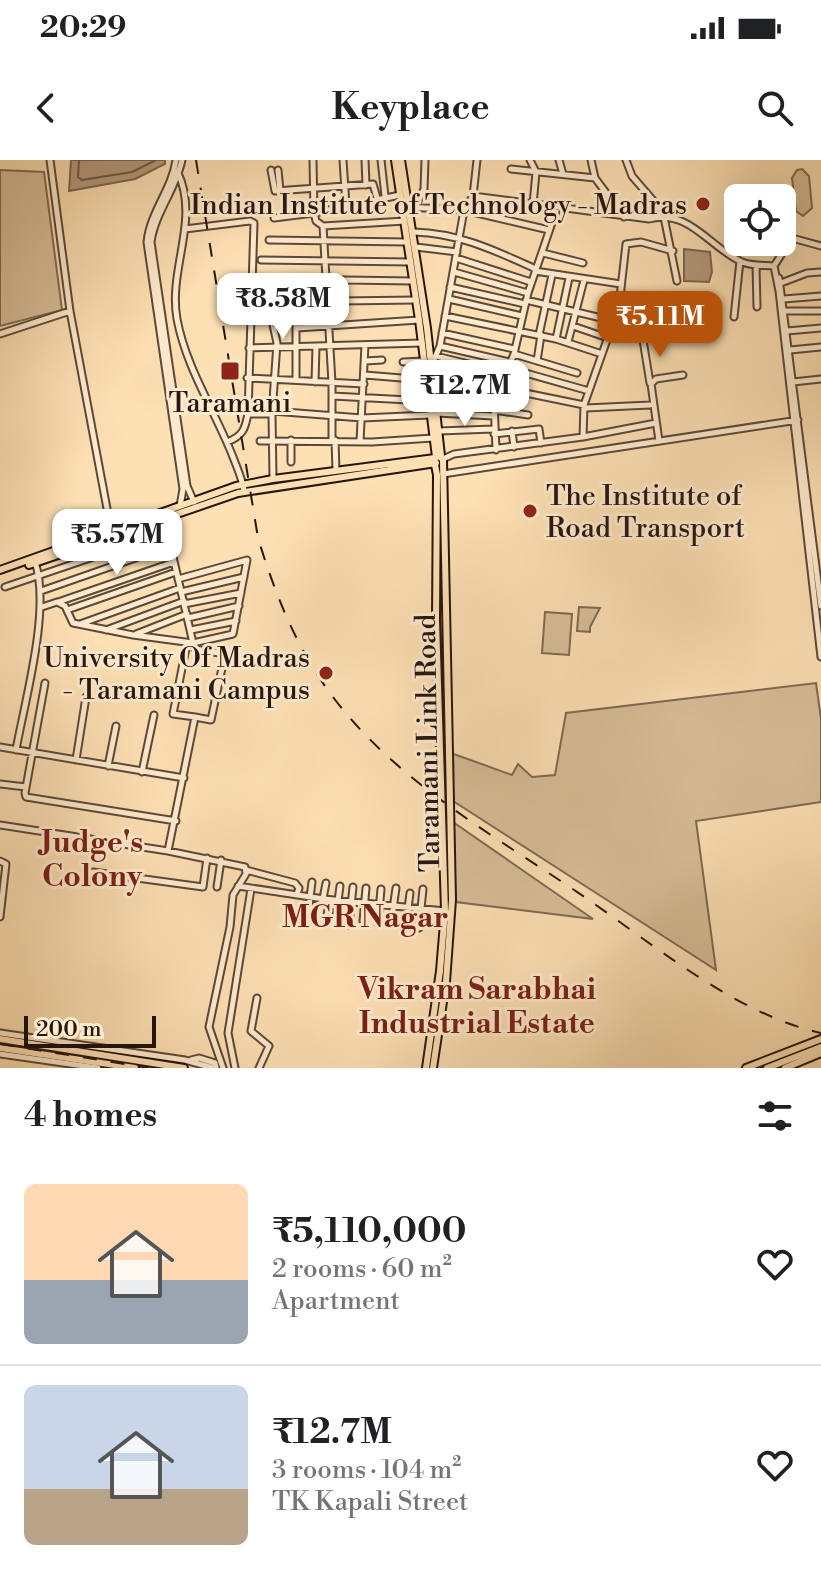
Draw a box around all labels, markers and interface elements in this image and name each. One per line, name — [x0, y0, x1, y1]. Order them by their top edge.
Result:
text: 20:29 — [40, 9, 126, 47]
icon: back — [24, 86, 68, 130]
text: Keyplace — [331, 86, 490, 131]
icon: search — [753, 86, 797, 130]
map controls — [724, 184, 796, 256]
button: locate — [724, 184, 796, 256]
place label: Indian Institute of Technology - Madras — [190, 188, 687, 223]
marker: Indian Institute of Technology - Madras — [694, 195, 712, 213]
pin: ₹8.58M — [218, 273, 348, 341]
text: ₹8.58M — [235, 283, 331, 315]
pin: ₹5.11M — [595, 291, 725, 359]
text: ₹5.11M — [615, 301, 705, 333]
marker: Taramani — [219, 360, 241, 382]
pin: ₹12.7M — [400, 360, 530, 428]
text: ₹12.7M — [419, 370, 511, 402]
place label: Taramani — [168, 386, 292, 421]
place label: The Institute of Road Transport — [546, 479, 745, 546]
marker: The Institute of Road Transport — [521, 502, 539, 520]
pin: ₹5.57M — [52, 509, 182, 577]
text: ₹5.57M — [70, 519, 164, 551]
street label: Taramani Link Road — [409, 613, 448, 873]
place label: University Of Madras - Taramani Campus — [43, 641, 310, 708]
marker: University Of Madras - Taramani Campus — [317, 664, 335, 682]
district label: Judge's Colony — [37, 824, 143, 896]
district label: MGR Nagar — [282, 899, 448, 937]
district label: Vikram Sarabhai Industrial Estate — [357, 971, 596, 1043]
scale bar — [24, 1012, 156, 1048]
text: 200 m — [36, 1016, 102, 1043]
icon: filters — [753, 1094, 797, 1138]
text: 4 homes — [24, 1095, 157, 1137]
text: ₹5,110,000 — [272, 1211, 466, 1253]
icon: home — [88, 1216, 184, 1312]
icon: heart — [753, 1242, 797, 1286]
text: 2 rooms · 60 m² — [272, 1253, 452, 1285]
text: Apartment — [272, 1285, 400, 1317]
text: ₹12.7M — [272, 1412, 392, 1454]
icon: home — [88, 1417, 184, 1513]
icon: heart — [753, 1443, 797, 1487]
text: 3 rooms · 104 m² — [272, 1454, 461, 1486]
text: TK Kapali Street — [272, 1486, 468, 1518]

